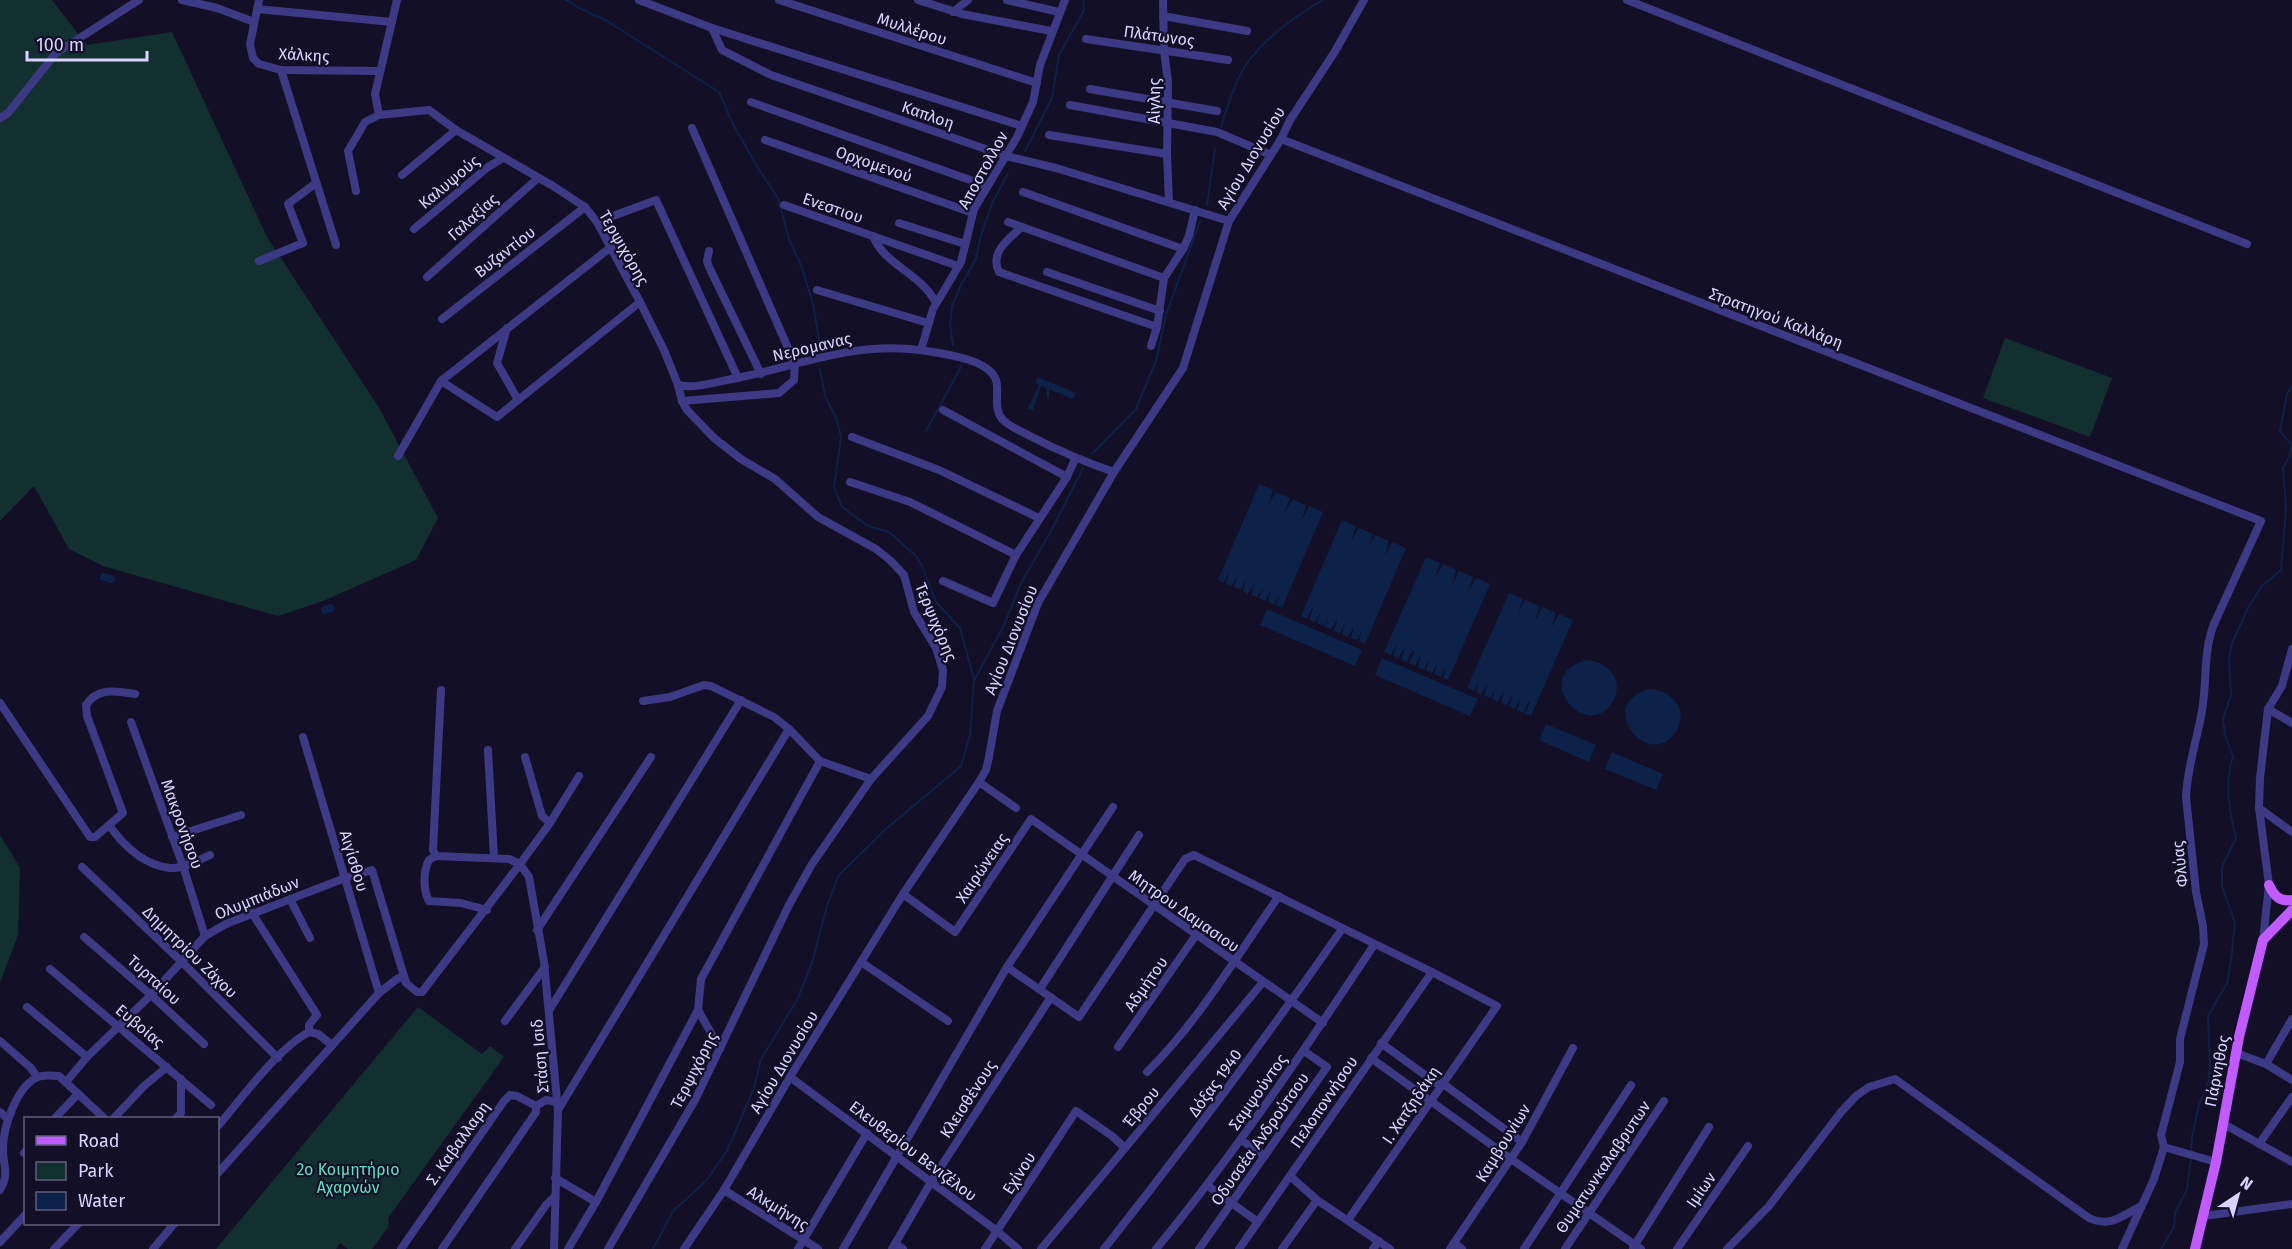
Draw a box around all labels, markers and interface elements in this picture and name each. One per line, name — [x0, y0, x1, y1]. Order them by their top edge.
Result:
street label: Μυλλέρου — [875, 9, 949, 49]
street label: Πλάτωνος — [1122, 22, 1196, 50]
scale bar — [27, 24, 147, 62]
text: 100 m — [36, 34, 84, 56]
street label: Χάλκης — [278, 44, 330, 66]
street label: Αίγλης — [1145, 78, 1164, 124]
street label: Καπλοη — [899, 97, 957, 133]
street label: Αγίου Διονυσίου — [1213, 103, 1289, 213]
street label: Αποστολλον — [954, 128, 1012, 212]
street label: Ορχομενού — [833, 142, 915, 186]
street label: Καλυψούς — [415, 151, 484, 213]
street label: Γαλαξίας — [444, 189, 502, 245]
street label: Ενεστιου — [800, 189, 866, 227]
street label: Τερψιχόρης — [595, 207, 653, 289]
street label: Βυζαντίου — [471, 222, 539, 282]
street label: Στρατηγού Καλλάρη — [1706, 284, 1846, 352]
street label: Νερομανας — [771, 329, 854, 365]
street label: Τερψιχόρης — [911, 580, 961, 665]
street label: Αγίου Διονυσίου — [980, 582, 1042, 698]
street label: Μακρονήσου — [157, 777, 207, 871]
street label: Αιγίσθου — [336, 828, 372, 894]
street label: Χαιρώνειας — [952, 829, 1013, 907]
street label: Φλύας — [2168, 839, 2192, 888]
street label: Μητρου Δαμασιου — [1125, 866, 1243, 956]
street label: Ολυμπιάδων — [212, 872, 302, 924]
street label: Δημητρίου Ζάχου — [139, 902, 241, 1002]
street label: Τυρταίου — [123, 951, 185, 1009]
street label: Αδμήτου — [1120, 953, 1172, 1015]
street label: Ευβοίας — [112, 1000, 169, 1052]
street label: Αγίου Διονυσίου — [746, 1007, 822, 1117]
street label: Στάση Ισιδ — [527, 1018, 553, 1094]
street label: Τερψιχόρης — [667, 1028, 722, 1111]
street label: Πάρνηθος — [2201, 1033, 2233, 1108]
street label: Δόξας 1940 — [1184, 1046, 1246, 1120]
street label: Σαμψούντος — [1225, 1050, 1291, 1134]
street label: Πελοποννήσου — [1286, 1053, 1362, 1151]
street label: Κλεισθένους — [936, 1056, 1000, 1141]
street label: Ι. Χατζηδάκη — [1378, 1063, 1444, 1147]
street label: Οδυσσέα Ανδρούτσου — [1207, 1069, 1313, 1209]
street label: Έβρου — [1118, 1083, 1164, 1131]
street label: Ελευθερίου Βενιζέλου — [845, 1097, 981, 1205]
street label: Θυματωνκαλαβρυτων — [1552, 1097, 1654, 1237]
street label: Σ. Καβαλλαρη — [422, 1098, 494, 1188]
street label: Καμβουνίων — [1471, 1100, 1535, 1186]
legend — [24, 1117, 219, 1225]
text: Road — [78, 1130, 120, 1152]
street label: Εχίνου — [998, 1148, 1040, 1198]
text: Park — [78, 1160, 114, 1182]
park label: 2ο Κοιμητήριο Αχαρνών — [296, 1160, 400, 1197]
north arrow — [2208, 1165, 2268, 1225]
street label: Ιμίων — [1682, 1168, 1720, 1211]
text: N — [2237, 1172, 2256, 1194]
street label: Αλκμήνης — [744, 1182, 813, 1235]
text: Water — [78, 1190, 125, 1212]

